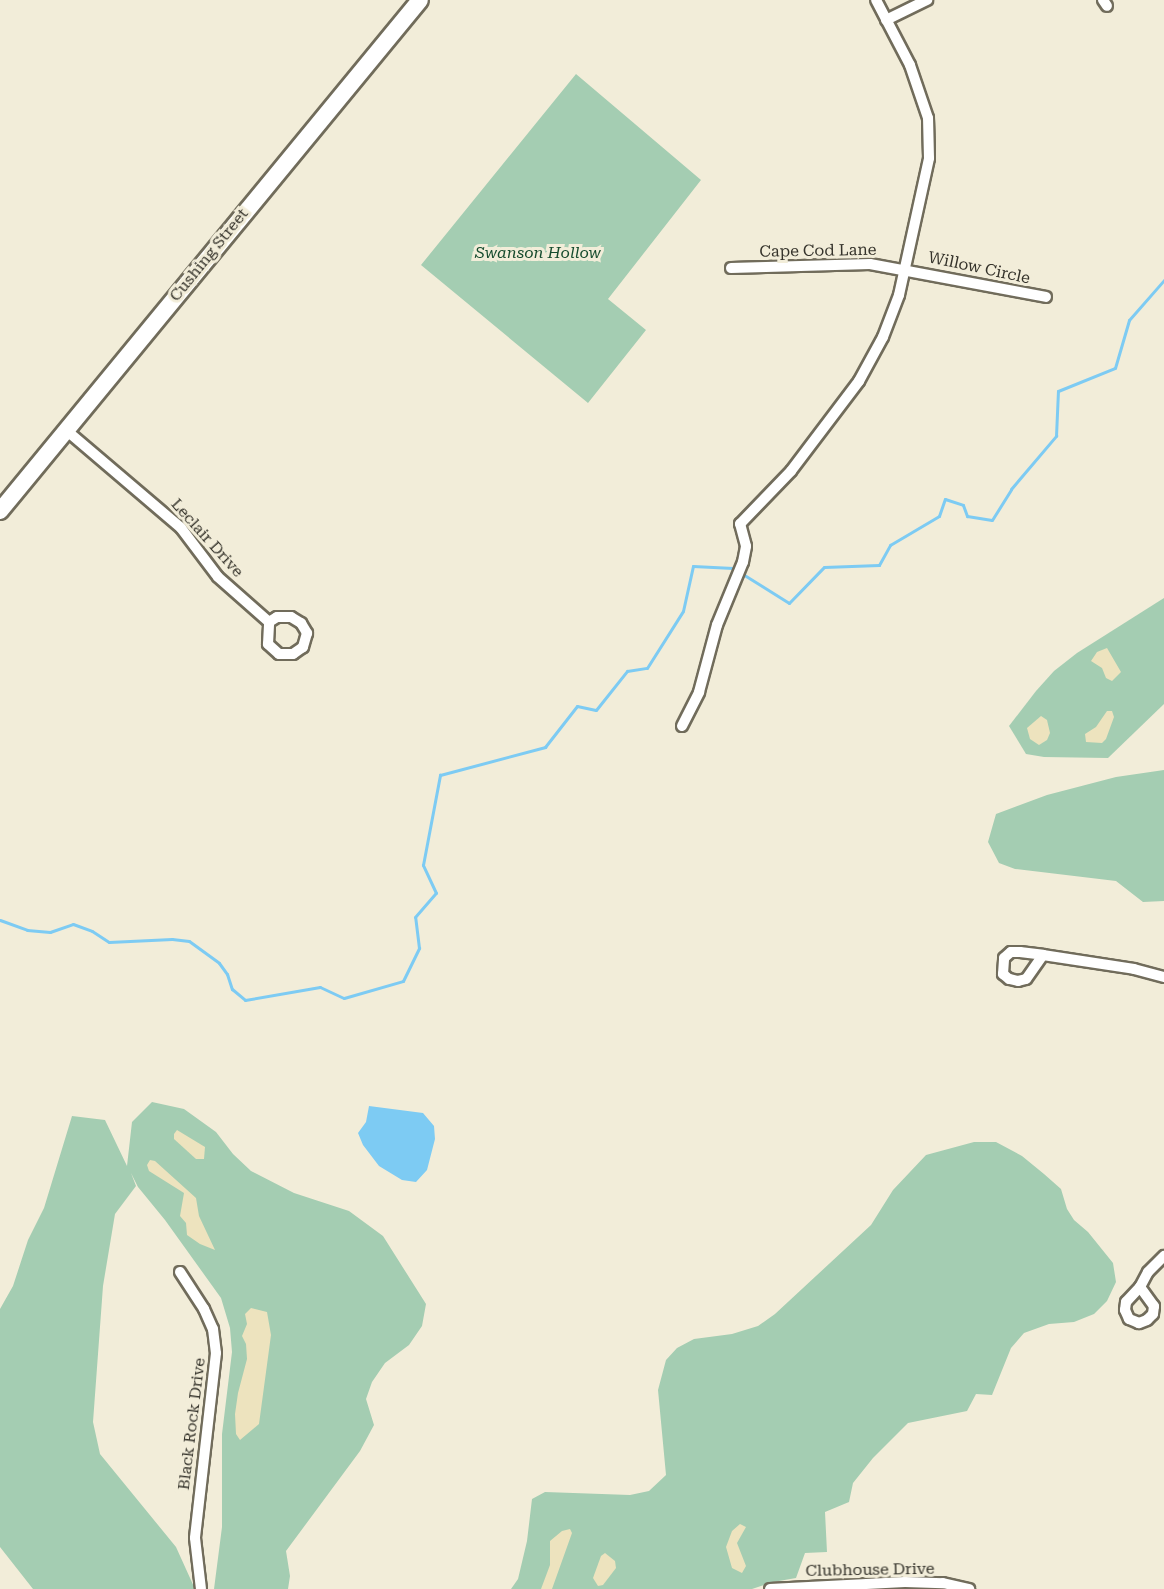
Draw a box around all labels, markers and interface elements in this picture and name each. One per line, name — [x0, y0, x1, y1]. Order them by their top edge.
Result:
street label: Cushing Street — [166, 205, 252, 305]
street label: Cape Cod Lane — [759, 240, 877, 262]
park label: Swanson Hollow — [475, 243, 601, 263]
street label: Willow Circle — [926, 248, 1032, 288]
street label: Leclair Drive — [167, 495, 247, 581]
street label: Black Rock Drive — [174, 1357, 210, 1491]
street label: Clubhouse Drive — [805, 1559, 935, 1581]

